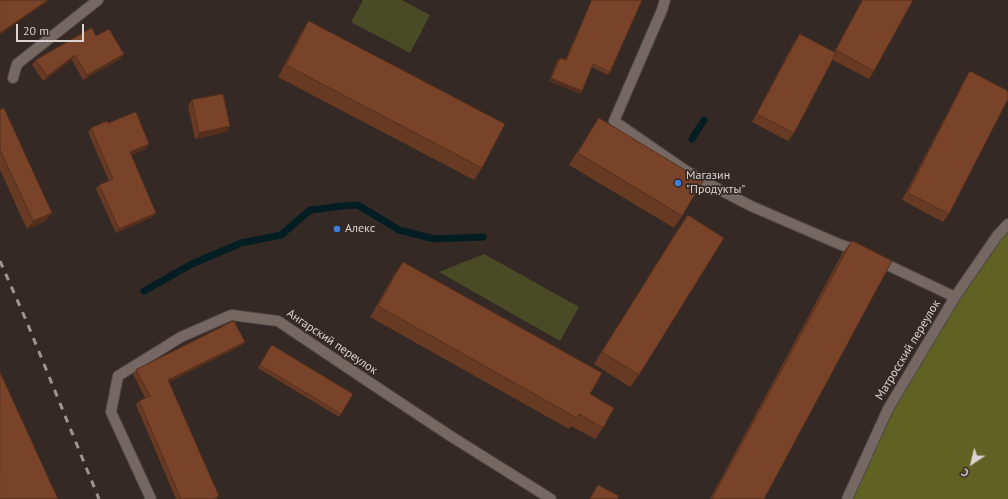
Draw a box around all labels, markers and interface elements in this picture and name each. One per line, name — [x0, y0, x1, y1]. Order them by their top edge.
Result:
scale bar — [18, 16, 86, 42]
text: 20 m — [23, 23, 49, 38]
place label: Магазин "Продукты" — [686, 169, 745, 197]
marker: Магазин "Продукты" — [673, 178, 683, 188]
place label: Алекс — [345, 222, 375, 236]
marker: Алекс — [332, 224, 342, 234]
street label: Матросский переулок — [872, 297, 944, 403]
street label: Ангарский переулок — [284, 306, 380, 378]
north arrow — [952, 443, 992, 483]
text: С — [959, 465, 972, 480]

